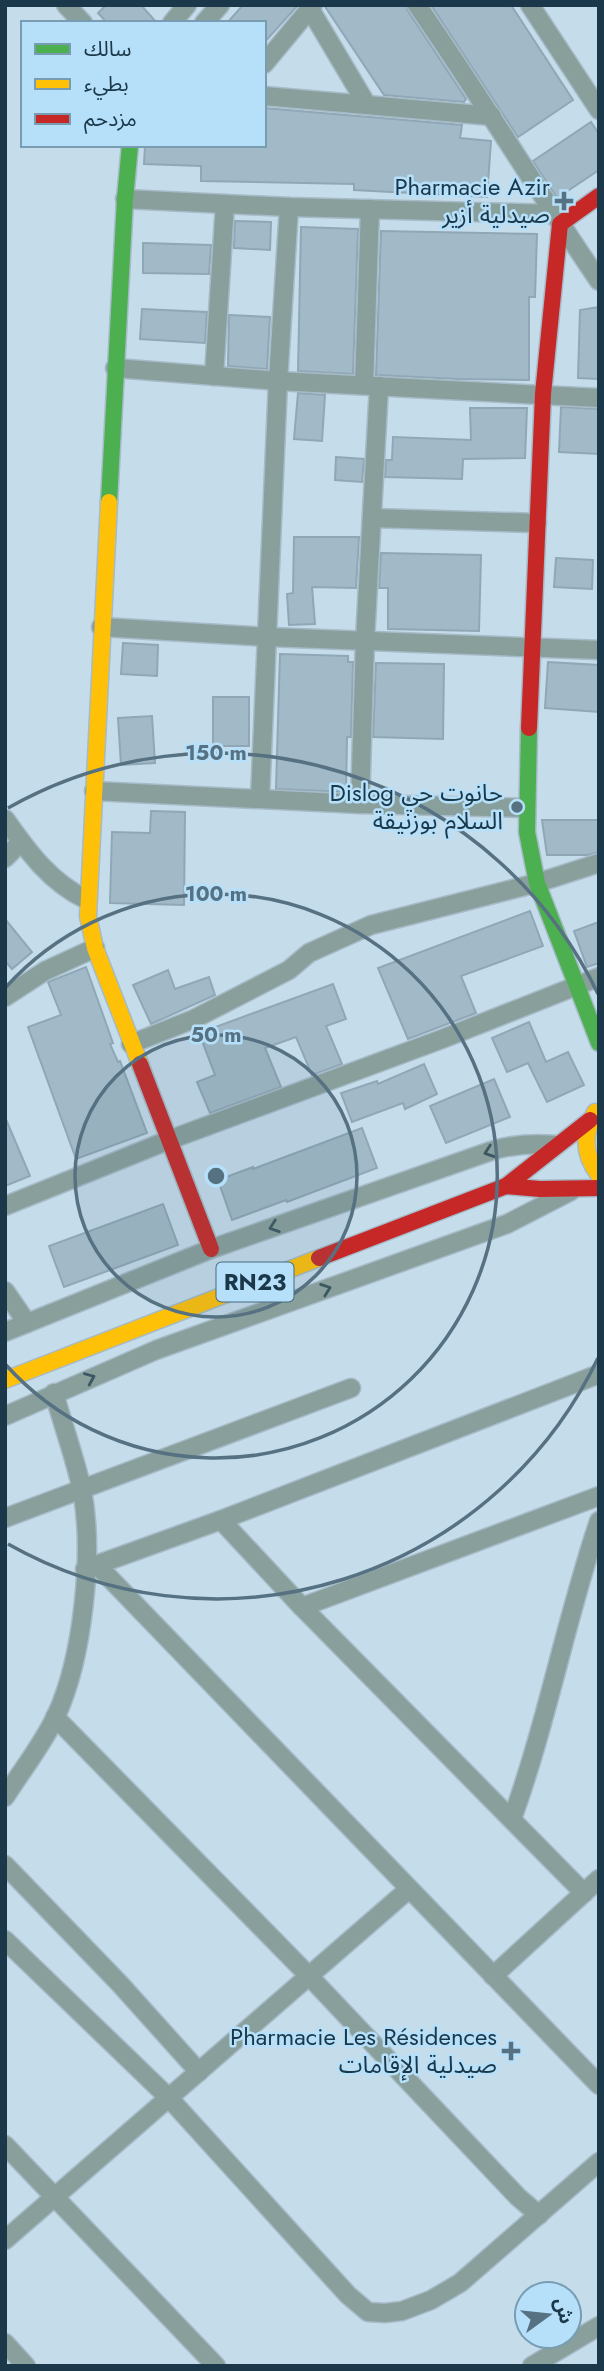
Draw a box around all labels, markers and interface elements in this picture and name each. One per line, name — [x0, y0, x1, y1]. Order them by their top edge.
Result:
legend — [21, 21, 266, 147]
text: سالك — [84, 34, 131, 64]
text: بطيء — [84, 69, 129, 100]
text: مزدحم — [84, 104, 137, 134]
place label: Pharmacie Azir صيدلية أزير — [394, 169, 551, 232]
marker: Pharmacie Azir صيدلية أزير — [556, 193, 572, 209]
text: 150 m — [185, 738, 247, 768]
place label: Dislog حانوت حي السلام بوزنيقة — [330, 775, 503, 839]
marker: Dislog حانوت حي السلام بوزنيقة — [509, 799, 525, 815]
text: 100 m — [185, 879, 247, 909]
text: 50 m — [191, 1020, 241, 1050]
one-way arrow — [483, 1144, 495, 1158]
centre of rings — [204, 1164, 228, 1188]
one-way arrow — [268, 1219, 280, 1233]
road number: RN23 — [216, 1262, 294, 1302]
one-way arrow — [319, 1283, 331, 1297]
one-way arrow — [83, 1372, 95, 1386]
place label: Pharmacie Les Résidences صيدلية الإقامات — [230, 2019, 497, 2082]
marker: Pharmacie Les Résidences صيدلية الإقامات — [503, 2043, 519, 2059]
north arrow — [513, 2280, 583, 2350]
text: ش — [548, 2295, 580, 2327]

